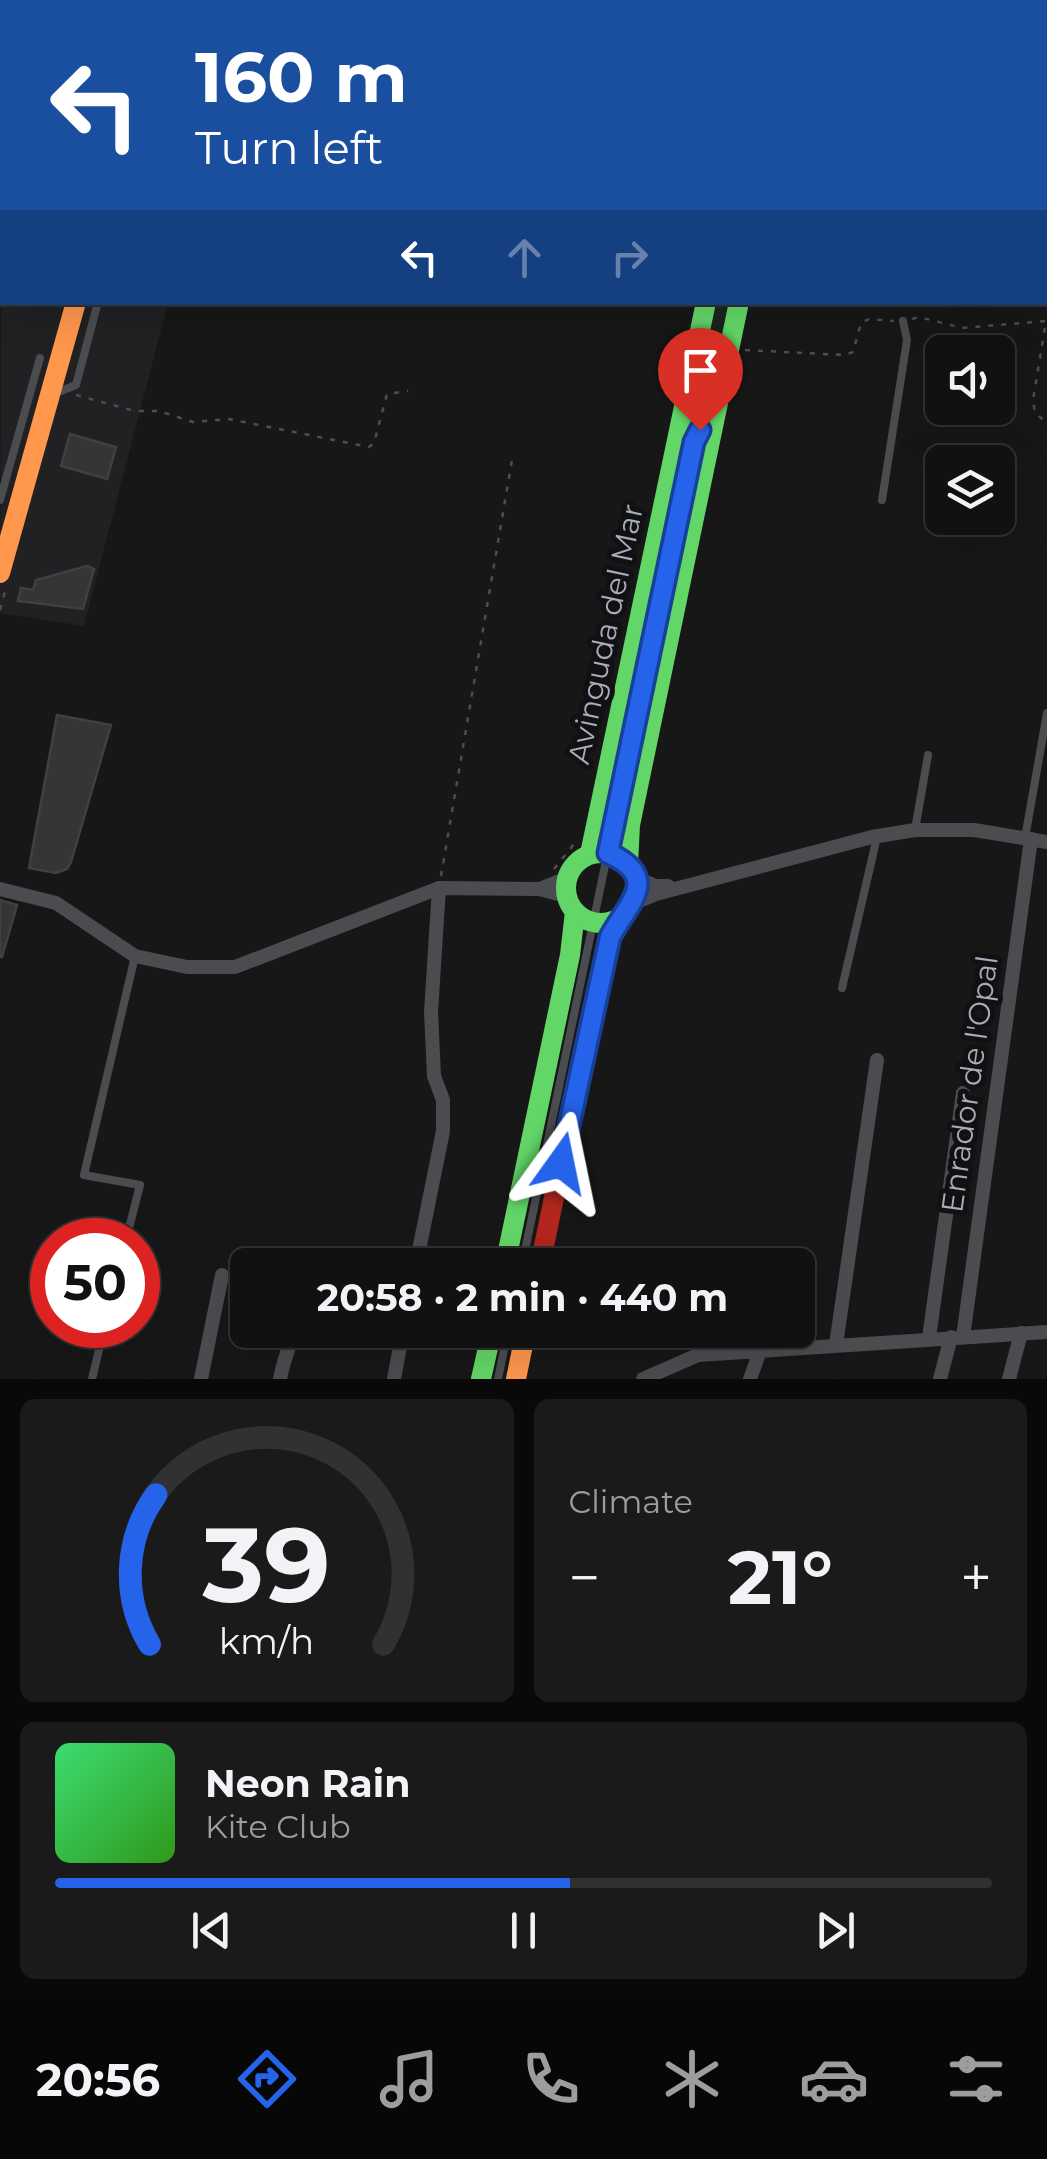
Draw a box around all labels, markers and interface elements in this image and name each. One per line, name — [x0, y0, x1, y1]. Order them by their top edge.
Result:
text: 160 m — [195, 34, 408, 120]
icon: left — [30, 40, 160, 170]
text: Turn left — [195, 120, 383, 175]
icon: left — [392, 230, 447, 285]
icon: ahead — [497, 230, 552, 285]
icon: right — [602, 230, 657, 285]
pin — [658, 328, 743, 431]
map controls — [925, 335, 1015, 535]
button: sound — [925, 335, 1015, 425]
icon: arrive — [673, 343, 728, 398]
button: layers — [925, 445, 1015, 535]
street label: Avinguda del Mar — [560, 501, 651, 767]
street label: Enrador de l'Opal — [933, 953, 1006, 1215]
position arrow — [509, 1111, 613, 1215]
speed limit sign: 50 — [30, 1218, 160, 1348]
text: 20:58 · 2 min · 440 m — [317, 1274, 728, 1321]
text: Climate — [569, 1482, 693, 1521]
text: 39 — [202, 1501, 331, 1628]
text: 21° — [728, 1531, 833, 1623]
text: − — [569, 1544, 600, 1611]
text: + — [960, 1544, 992, 1611]
text: km/h — [219, 1619, 314, 1663]
text: Neon Rain — [205, 1760, 410, 1807]
text: Kite Club — [205, 1807, 351, 1846]
icon: previous — [184, 1903, 239, 1958]
icon: pause — [496, 1903, 551, 1958]
icon: next — [808, 1903, 863, 1958]
icon: directions — [232, 2044, 302, 2114]
icon: music — [374, 2044, 444, 2114]
icon: phone — [516, 2044, 586, 2114]
icon: climate — [657, 2044, 727, 2114]
icon: car — [799, 2044, 869, 2114]
icon: filters — [941, 2044, 1011, 2114]
text: 20:56 — [36, 2052, 160, 2107]

